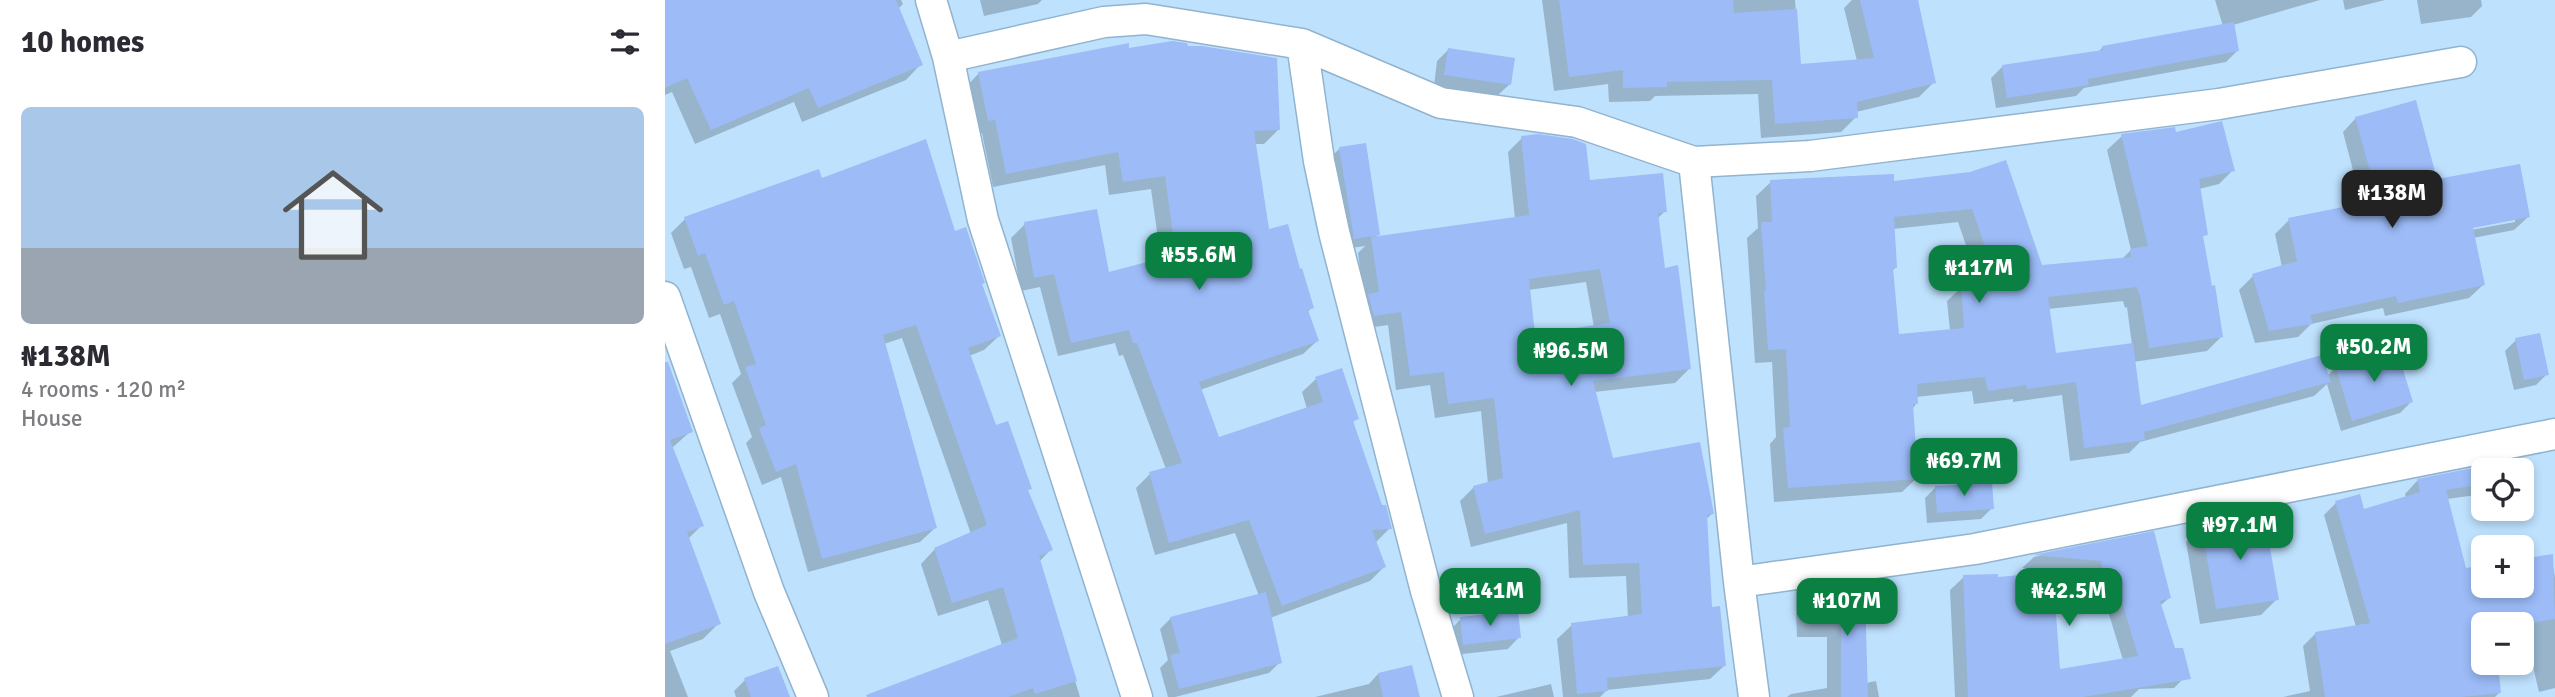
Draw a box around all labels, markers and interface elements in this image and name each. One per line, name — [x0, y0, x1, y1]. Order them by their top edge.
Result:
icon: filters — [606, 23, 644, 61]
text: 10 homes — [21, 24, 144, 61]
icon: home — [270, 152, 396, 278]
pin: ₦138M — [2343, 170, 2441, 230]
text: ₦138M — [2358, 178, 2426, 207]
pin: ₦55.6M — [1142, 232, 1256, 292]
text: ₦55.6M — [1161, 240, 1237, 269]
pin: ₦117M — [1930, 246, 2028, 305]
text: ₦117M — [1945, 253, 2013, 282]
pin: ₦50.2M — [2317, 324, 2431, 384]
pin: ₦96.5M — [1514, 328, 1628, 388]
text: ₦50.2M — [2336, 332, 2412, 361]
text: ₦96.5M — [1533, 336, 1609, 365]
text: ₦138M — [21, 338, 111, 375]
text: 4 rooms · 120 m² — [21, 375, 186, 404]
text: House — [21, 404, 83, 433]
pin: ₦69.7M — [1907, 438, 2021, 498]
text: ₦69.7M — [1926, 446, 2002, 475]
map controls — [2471, 458, 2534, 675]
button: locate — [2471, 458, 2534, 521]
pin: ₦97.1M — [2183, 503, 2297, 562]
text: ₦97.1M — [2202, 510, 2278, 539]
button: + — [2471, 535, 2534, 598]
pin: ₦141M — [1441, 568, 1539, 628]
pin: ₦42.5M — [2012, 568, 2126, 628]
text: ₦141M — [1456, 576, 1524, 605]
text: ₦42.5M — [2031, 576, 2107, 605]
pin: ₦107M — [1798, 578, 1896, 638]
text: ₦107M — [1813, 586, 1881, 615]
button: − — [2471, 612, 2534, 675]

